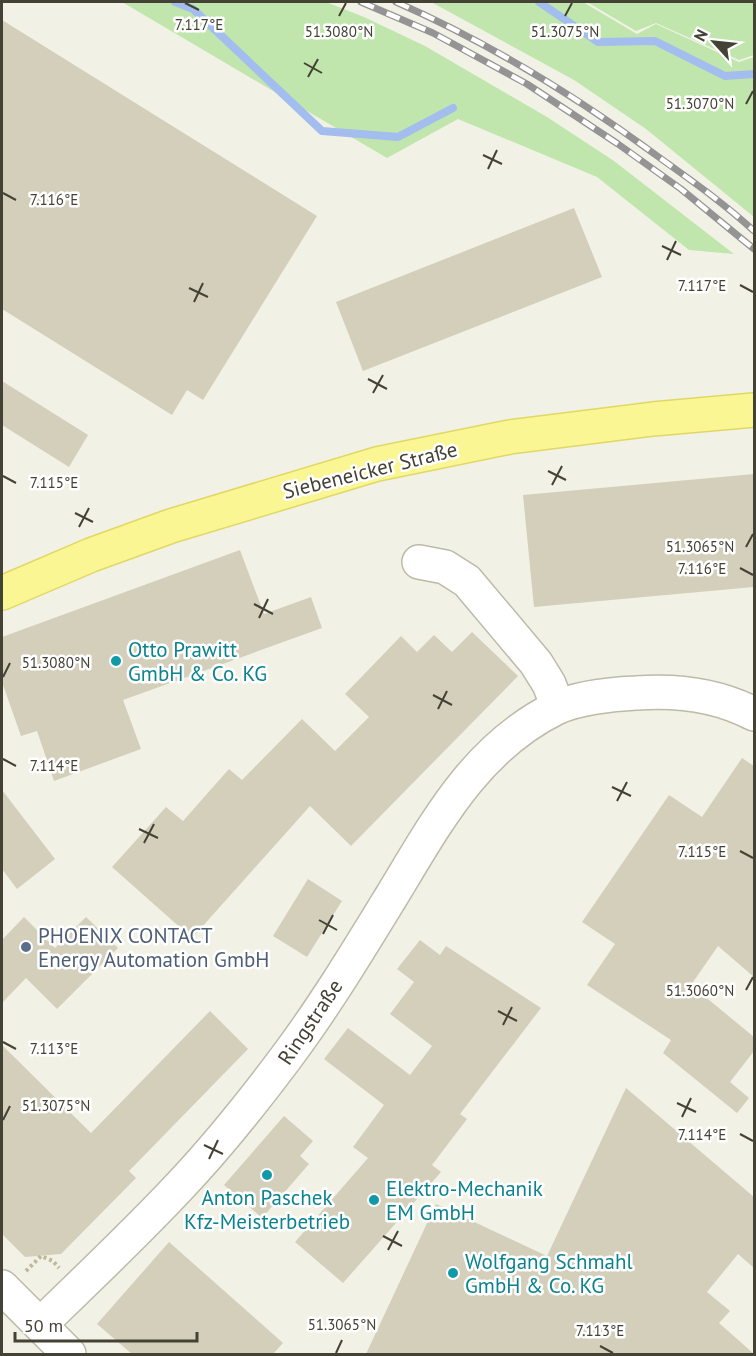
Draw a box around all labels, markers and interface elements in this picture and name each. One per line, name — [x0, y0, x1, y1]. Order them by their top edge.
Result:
north arrow — [684, 12, 744, 72]
text: 7.117°E — [175, 15, 223, 34]
text: 51.3080°N — [305, 22, 373, 41]
text: 51.3075°N — [531, 22, 599, 41]
text: N — [689, 26, 712, 44]
text: 51.3070°N — [666, 94, 734, 113]
text: 7.116°E — [30, 190, 78, 209]
text: 7.117°E — [678, 276, 726, 295]
street label: Siebeneicker Straße — [280, 435, 460, 505]
text: 7.115°E — [30, 473, 78, 492]
text: 51.3065°N — [666, 537, 734, 556]
text: 7.116°E — [678, 559, 726, 578]
place label: Otto Prawitt GmbH & Co. KG — [128, 636, 267, 687]
text: 51.3080°N — [22, 653, 90, 672]
marker: Otto Prawitt GmbH & Co. KG — [109, 654, 123, 668]
text: 7.114°E — [30, 756, 78, 775]
text: 7.115°E — [678, 842, 726, 861]
place label: PHOENIX CONTACT Energy Automation GmbH — [38, 922, 269, 973]
marker: PHOENIX CONTACT Energy Automation GmbH — [19, 940, 33, 954]
street label: Ringstraße — [272, 974, 348, 1070]
text: 51.3060°N — [666, 981, 734, 1000]
text: 7.113°E — [30, 1039, 78, 1058]
text: 51.3075°N — [22, 1096, 90, 1115]
text: 7.114°E — [678, 1125, 726, 1144]
marker: Anton Paschek Kfz-Meisterbetrieb — [260, 1168, 274, 1182]
place label: Elektro-Mechanik EM GmbH — [386, 1175, 543, 1226]
place label: Anton Paschek Kfz-Meisterbetrieb — [184, 1184, 350, 1235]
marker: Elektro-Mechanik EM GmbH — [367, 1193, 381, 1207]
place label: Wolfgang Schmahl GmbH & Co. KG — [465, 1248, 633, 1299]
marker: Wolfgang Schmahl GmbH & Co. KG — [446, 1266, 460, 1280]
scale bar — [15, 1305, 196, 1343]
text: 50 m — [24, 1314, 63, 1337]
text: 51.3065°N — [308, 1315, 376, 1334]
text: 7.113°E — [576, 1321, 624, 1340]

